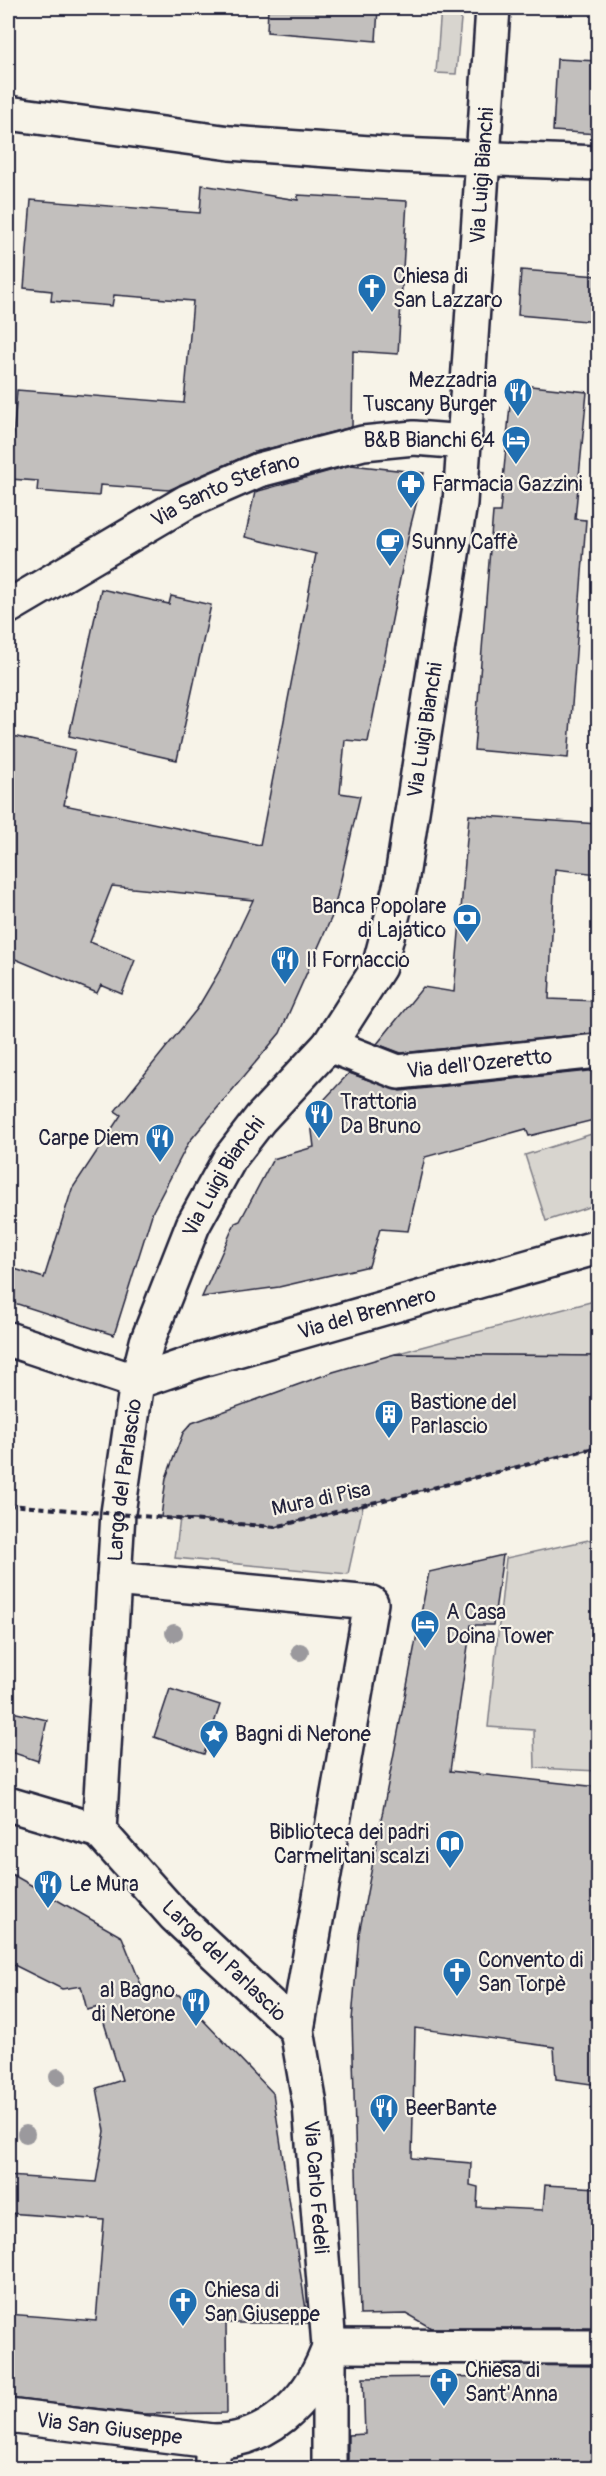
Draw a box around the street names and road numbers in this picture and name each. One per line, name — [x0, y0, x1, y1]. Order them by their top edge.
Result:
street label: Via Luigi Bianchi — [464, 106, 500, 245]
street label: Via Santo Stefano — [146, 447, 302, 533]
street label: Via Luigi Bianchi — [401, 660, 449, 800]
street label: Via dell'Ozeretto — [405, 1042, 553, 1084]
street label: Via Luigi Bianchi — [176, 1111, 271, 1240]
street label: Via del Brennero — [295, 1280, 439, 1345]
street label: Largo del Parlascio — [102, 1397, 148, 1562]
street label: Mura di Pisa — [269, 1475, 373, 1523]
street label: Largo del Parlascio — [156, 1894, 292, 2028]
street label: Via Carlo Fedeli — [298, 2119, 335, 2255]
street label: Via San Giuseppe — [35, 2406, 184, 2451]

